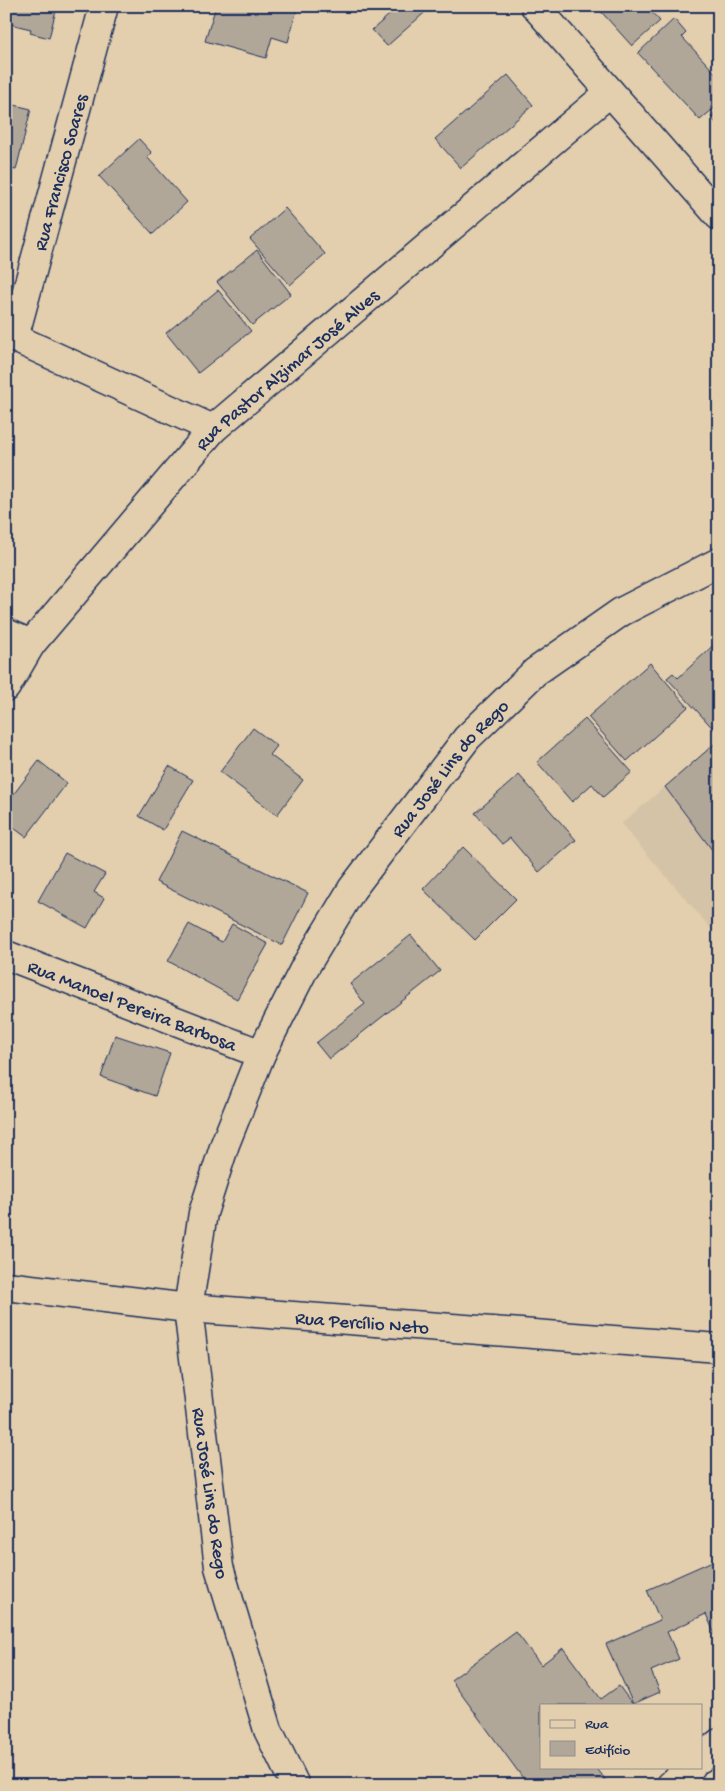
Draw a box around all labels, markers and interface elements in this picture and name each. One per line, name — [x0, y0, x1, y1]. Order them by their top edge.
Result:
street label: Rua Francisco Soares — [30, 91, 95, 254]
street label: Rua Pastor Alzimar José Alves — [192, 285, 386, 457]
street label: Rua José Lins do Rego — [388, 696, 515, 843]
street label: Rua Manoel Pereira Barbosa — [24, 957, 241, 1059]
street label: Rua Percílio Neto — [294, 1308, 430, 1341]
street label: Rua José Lins do Rego — [185, 1406, 232, 1581]
legend — [540, 1704, 702, 1768]
text: Rua — [585, 1716, 609, 1734]
text: Edifício — [585, 1742, 631, 1760]

